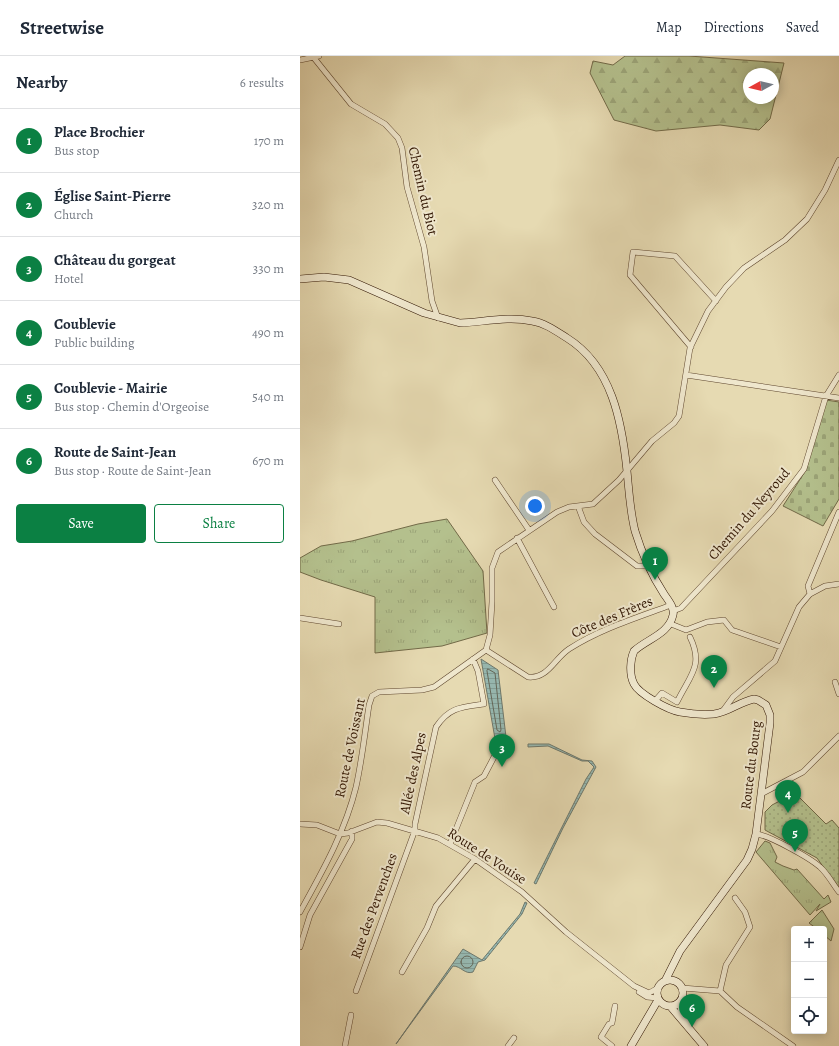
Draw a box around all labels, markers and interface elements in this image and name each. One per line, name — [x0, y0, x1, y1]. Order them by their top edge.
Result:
text: Streetwise — [20, 15, 104, 41]
text: Map — [656, 18, 682, 37]
text: Directions — [704, 18, 764, 37]
text: Saved — [786, 18, 819, 37]
north arrow — [743, 68, 779, 104]
text: Nearby — [16, 71, 67, 94]
text: 6 results — [240, 74, 284, 91]
text: Place Brochier — [54, 122, 145, 142]
text: 1 — [27, 132, 31, 149]
text: 170 m — [254, 132, 284, 149]
text: Bus stop — [54, 142, 99, 159]
street label: Chemin du Biot — [404, 145, 442, 237]
text: Église Saint-Pierre — [54, 186, 171, 206]
text: 2 — [26, 196, 32, 213]
text: 320 m — [252, 196, 284, 213]
text: Church — [54, 206, 93, 223]
text: Château du gorgeat — [54, 250, 176, 270]
text: 3 — [26, 260, 32, 277]
text: 330 m — [253, 260, 284, 277]
text: Hotel — [54, 270, 83, 287]
text: Coublevie — [54, 314, 116, 334]
text: 4 — [26, 324, 32, 341]
text: 490 m — [252, 324, 284, 341]
text: Public building — [54, 334, 134, 351]
text: Coublevie - Mairie — [54, 378, 167, 398]
text: 5 — [26, 388, 32, 405]
text: 540 m — [252, 388, 284, 405]
text: Bus stop · Chemin d'Orgeoise — [54, 398, 209, 415]
text: Route de Saint-Jean — [54, 442, 176, 462]
text: 6 — [26, 452, 32, 469]
text: 670 m — [252, 452, 284, 469]
text: Bus stop · Route de Saint-Jean — [54, 462, 211, 479]
street label: Chemin du Neyroud — [704, 464, 795, 564]
your location — [525, 496, 545, 516]
button: Save — [16, 504, 146, 543]
button: Share — [154, 504, 284, 543]
pin: 1 — [642, 547, 668, 580]
street label: Côte des Frères — [568, 591, 656, 643]
pin: 2 — [701, 655, 727, 688]
street label: Route de Voissant — [330, 696, 370, 800]
street label: Route du Bourg — [736, 719, 766, 811]
street label: Allée des Alpes — [395, 731, 431, 816]
pin: 3 — [489, 734, 515, 767]
pin: 4 — [775, 780, 801, 813]
pin: 5 — [782, 819, 808, 852]
street label: Route de Vouise — [444, 823, 530, 889]
street label: Rue des Pervenches — [346, 851, 402, 961]
map controls — [791, 926, 827, 1034]
button: + — [791, 926, 827, 962]
button: − — [791, 962, 827, 998]
pin: 6 — [679, 994, 705, 1027]
button: locate — [791, 998, 827, 1034]

